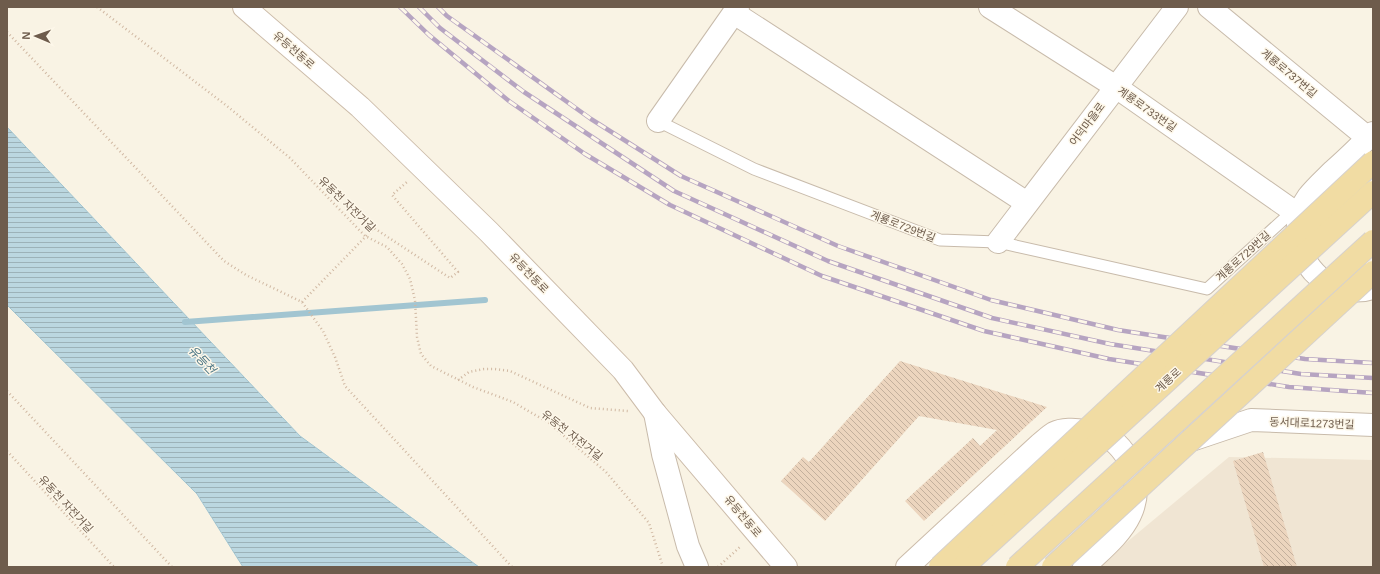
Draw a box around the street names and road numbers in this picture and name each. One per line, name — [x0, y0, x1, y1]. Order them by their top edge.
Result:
street label: 유등천동로 — [271, 29, 317, 71]
street label: 계룡로737번길 — [1259, 46, 1319, 100]
street label: 계룡로733번길 — [1115, 84, 1179, 134]
street label: 어덕마을로 — [1067, 100, 1107, 148]
street label: 유동천 자전거길 — [316, 174, 378, 234]
street label: 계룡로729번길 — [869, 208, 937, 244]
street label: 계룡로729번길 — [1213, 228, 1273, 284]
street label: 유등천동로 — [507, 251, 551, 295]
street label: 계룡로 — [1153, 365, 1183, 395]
street label: 유동천 자전거길 — [539, 408, 605, 462]
street label: 동서대로1273번길 — [1269, 416, 1355, 430]
street label: 유동천 자전거길 — [36, 473, 96, 535]
street label: 유등천동로 — [722, 493, 764, 539]

